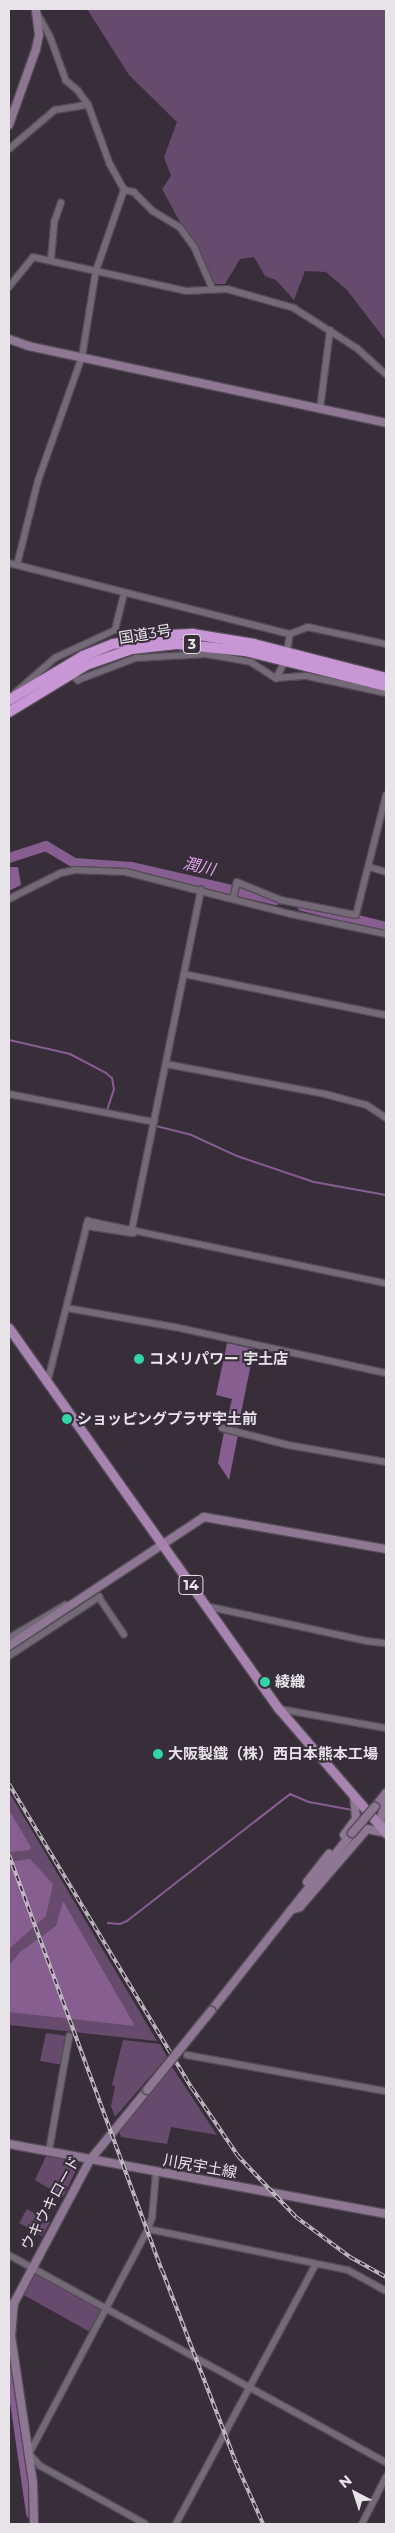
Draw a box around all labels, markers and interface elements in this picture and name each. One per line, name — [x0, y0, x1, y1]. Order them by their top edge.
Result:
street label: 国道3号 — [117, 621, 173, 647]
road number: 3 — [182, 633, 202, 656]
water label: 潤川 — [181, 854, 217, 880]
place label: コメリパワー 宇土店 — [149, 1350, 288, 1368]
marker: コメリパワー 宇土店 — [133, 1353, 145, 1365]
place label: ショッピングプラザ宇土前 — [77, 1410, 257, 1428]
marker: ショッピングプラザ宇土前 — [61, 1413, 73, 1425]
road number: 14 — [177, 1574, 205, 1596]
place label: 綾織 — [275, 1673, 305, 1691]
marker: 綾織 — [259, 1676, 271, 1688]
place label: 大阪製鐵（株）西日本熊本工場 — [168, 1745, 378, 1763]
marker: 大阪製鐵（株）西日本熊本工場 — [152, 1748, 164, 1760]
street label: 川尻宇土線 — [162, 2151, 238, 2181]
street label: ウキウキロード — [17, 2153, 83, 2253]
north arrow — [330, 2468, 380, 2518]
text: N — [335, 2471, 355, 2492]

